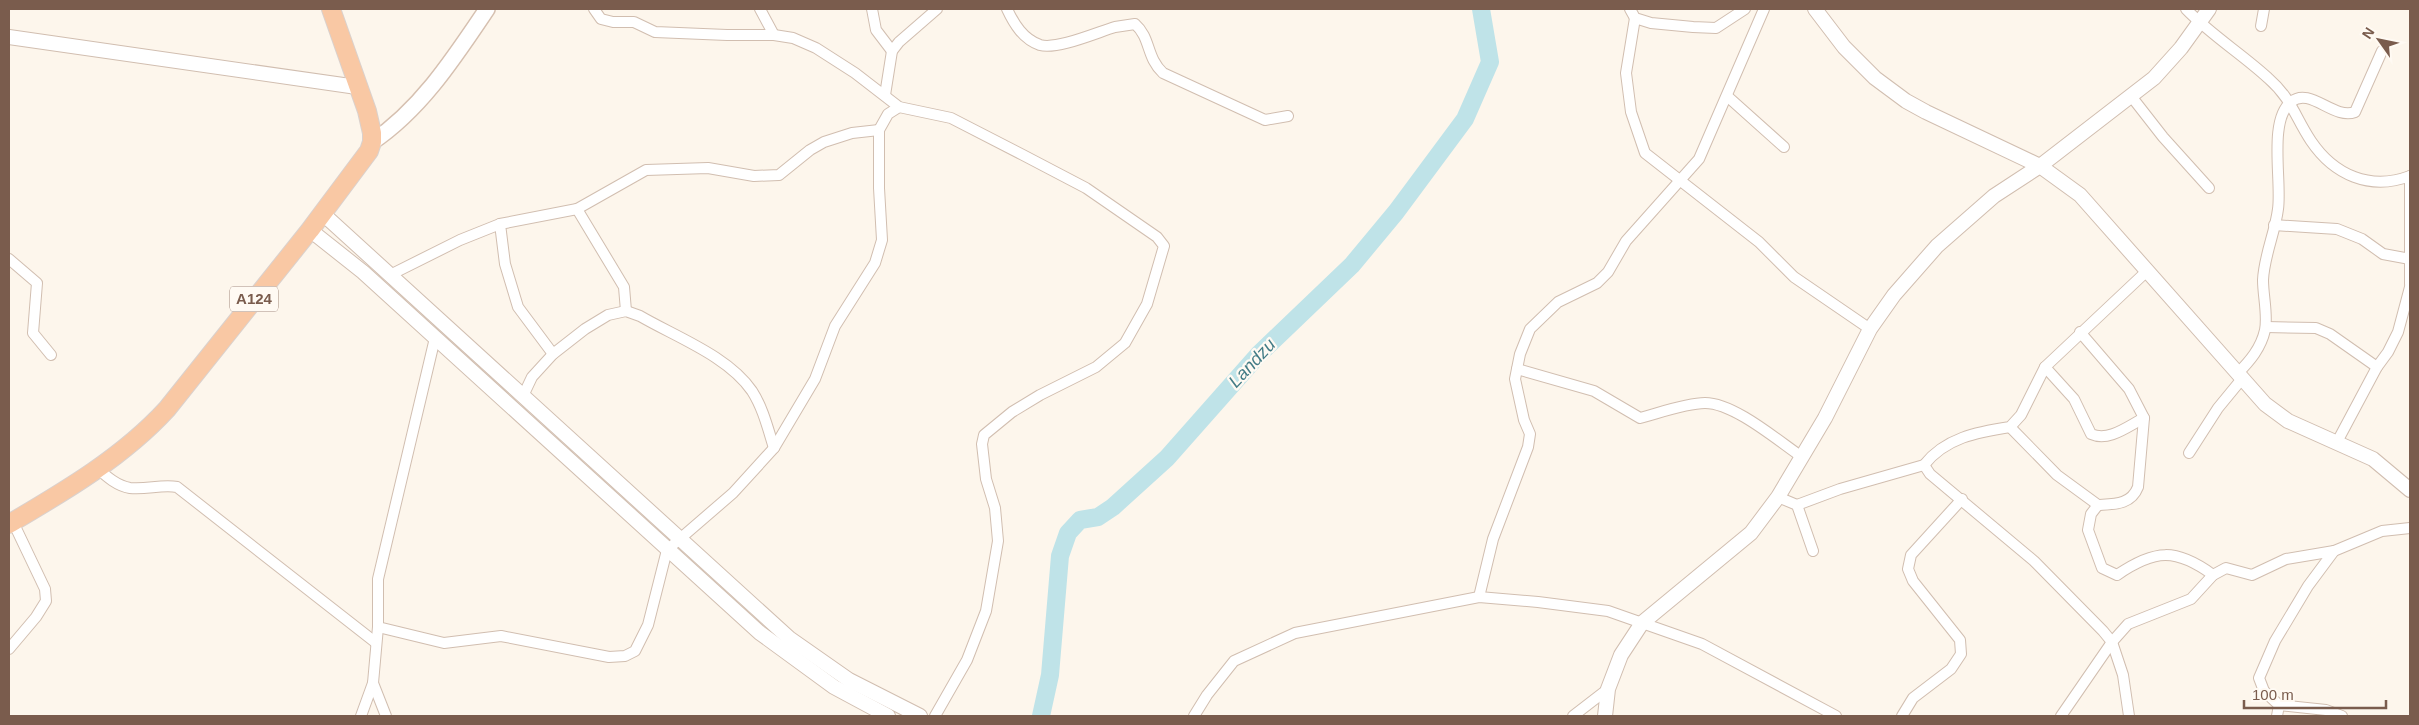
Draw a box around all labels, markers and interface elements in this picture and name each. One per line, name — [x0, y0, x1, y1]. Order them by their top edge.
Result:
north arrow — [2354, 15, 2404, 65]
text: N — [2359, 24, 2378, 42]
road number: A124 — [230, 286, 278, 312]
water label: Landzu — [1225, 335, 1279, 391]
scale bar — [2244, 678, 2386, 710]
text: 100 m — [2252, 686, 2294, 703]

